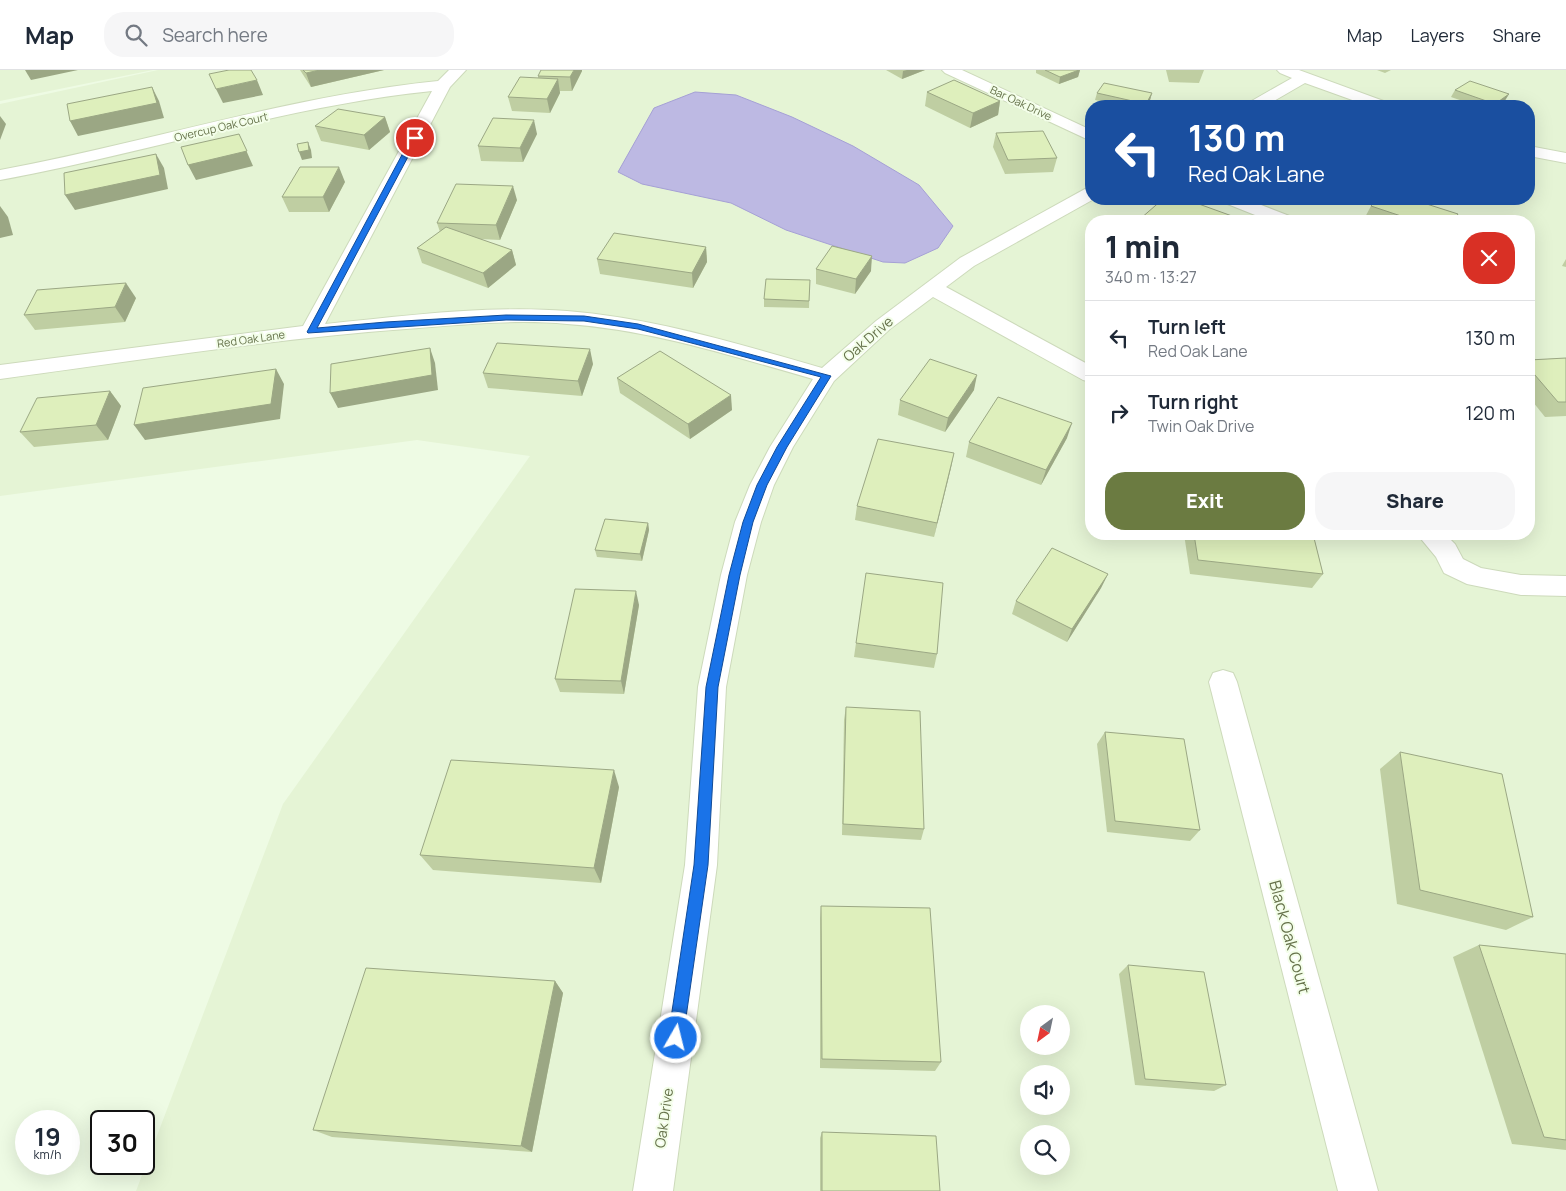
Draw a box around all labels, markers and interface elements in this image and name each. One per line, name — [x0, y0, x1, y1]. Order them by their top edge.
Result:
search box — [104, 12, 454, 57]
text: Map — [25, 18, 74, 51]
icon: search — [122, 21, 150, 49]
text: Search here — [162, 22, 268, 48]
text: Map — [1347, 23, 1382, 47]
text: Layers — [1410, 23, 1464, 47]
text: Share — [1492, 23, 1541, 47]
street label: Bar Oak Drive — [988, 82, 1055, 124]
street label: Overcup Oak Court — [172, 108, 269, 145]
text: 130 m — [1188, 114, 1285, 162]
pin — [394, 117, 436, 159]
icon: left — [1105, 120, 1170, 185]
icon: arrive — [401, 124, 429, 152]
text: Red Oak Lane — [1188, 159, 1325, 189]
text: 1 min — [1105, 226, 1180, 267]
button: close — [1463, 232, 1515, 284]
text: 340 m · 13:27 — [1105, 266, 1197, 288]
street label: Oak Drive — [839, 312, 897, 366]
text: Turn left — [1148, 314, 1226, 340]
icon: left — [1105, 324, 1133, 352]
text: 130 m — [1466, 325, 1515, 351]
street label: Red Oak Lane — [216, 326, 286, 351]
text: Red Oak Lane — [1148, 340, 1248, 362]
text: Turn right — [1148, 389, 1238, 415]
icon: right — [1105, 399, 1133, 427]
text: 120 m — [1465, 400, 1515, 426]
text: Twin Oak Drive — [1148, 415, 1254, 437]
button: Exit — [1105, 472, 1305, 530]
button: Share — [1315, 472, 1515, 530]
street label: Black Oak Court — [1264, 878, 1316, 996]
north arrow — [1020, 1005, 1070, 1055]
map controls — [1020, 1005, 1070, 1175]
position arrow — [649, 1011, 701, 1063]
button: sound — [1020, 1065, 1070, 1115]
street label: Oak Drive — [650, 1087, 677, 1149]
speed limit sign: 30 — [90, 1110, 155, 1175]
text: 19 — [34, 1119, 61, 1154]
button: search — [1020, 1125, 1070, 1175]
text: km/h — [34, 1146, 61, 1163]

